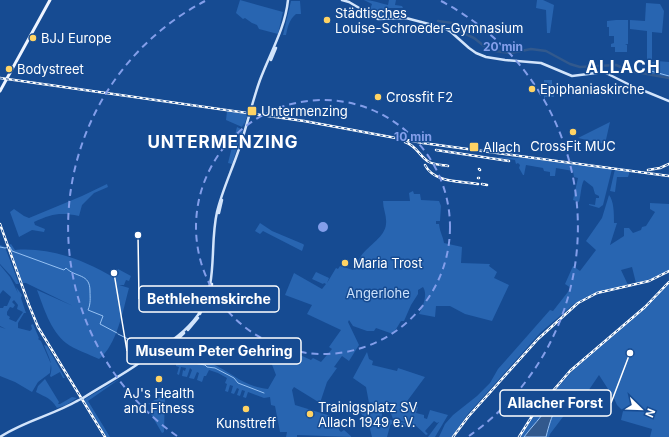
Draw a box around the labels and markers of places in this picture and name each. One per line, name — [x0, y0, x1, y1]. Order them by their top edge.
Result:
place label: Städtisches Louise-Schroeder-Gymnasium — [335, 5, 523, 36]
marker: Städtisches Louise-Schroeder-Gymnasium — [322, 15, 332, 25]
place label: BJJ Europe — [41, 30, 112, 46]
marker: BJJ Europe — [28, 33, 38, 43]
place label: Bodystreet — [17, 61, 84, 77]
marker: Bodystreet — [4, 64, 14, 74]
place label: Epiphaniaskirche — [540, 81, 645, 97]
marker: Epiphaniaskirche — [527, 84, 537, 94]
place label: Crossfit F2 — [386, 89, 453, 105]
marker: Crossfit F2 — [373, 92, 383, 102]
place label: Untermenzing — [261, 103, 348, 119]
marker: Untermenzing — [246, 105, 258, 117]
marker: CrossFit MUC — [568, 127, 578, 137]
place label: CrossFit MUC — [530, 138, 616, 154]
place label: Allach — [483, 139, 521, 155]
marker: Allach — [468, 141, 480, 153]
centre of rings — [316, 220, 330, 234]
place label: Maria Trost — [353, 255, 423, 271]
marker: Maria Trost — [340, 258, 350, 268]
callout: Bethlehemskirche — [139, 286, 279, 312]
callout: Museum Peter Gehring — [127, 338, 301, 364]
marker: AJ's Health and Fitness — [154, 374, 164, 384]
place label: AJ's Health and Fitness — [124, 385, 194, 416]
callout: Allacher Forst — [500, 390, 611, 416]
place label: Trainigsplatz SV Allach 1949 e.V. — [318, 399, 417, 430]
marker: Kunsttreff — [241, 404, 251, 414]
marker: Trainigsplatz SV Allach 1949 e.V. — [305, 409, 315, 419]
place label: Kunsttreff — [216, 415, 276, 431]

